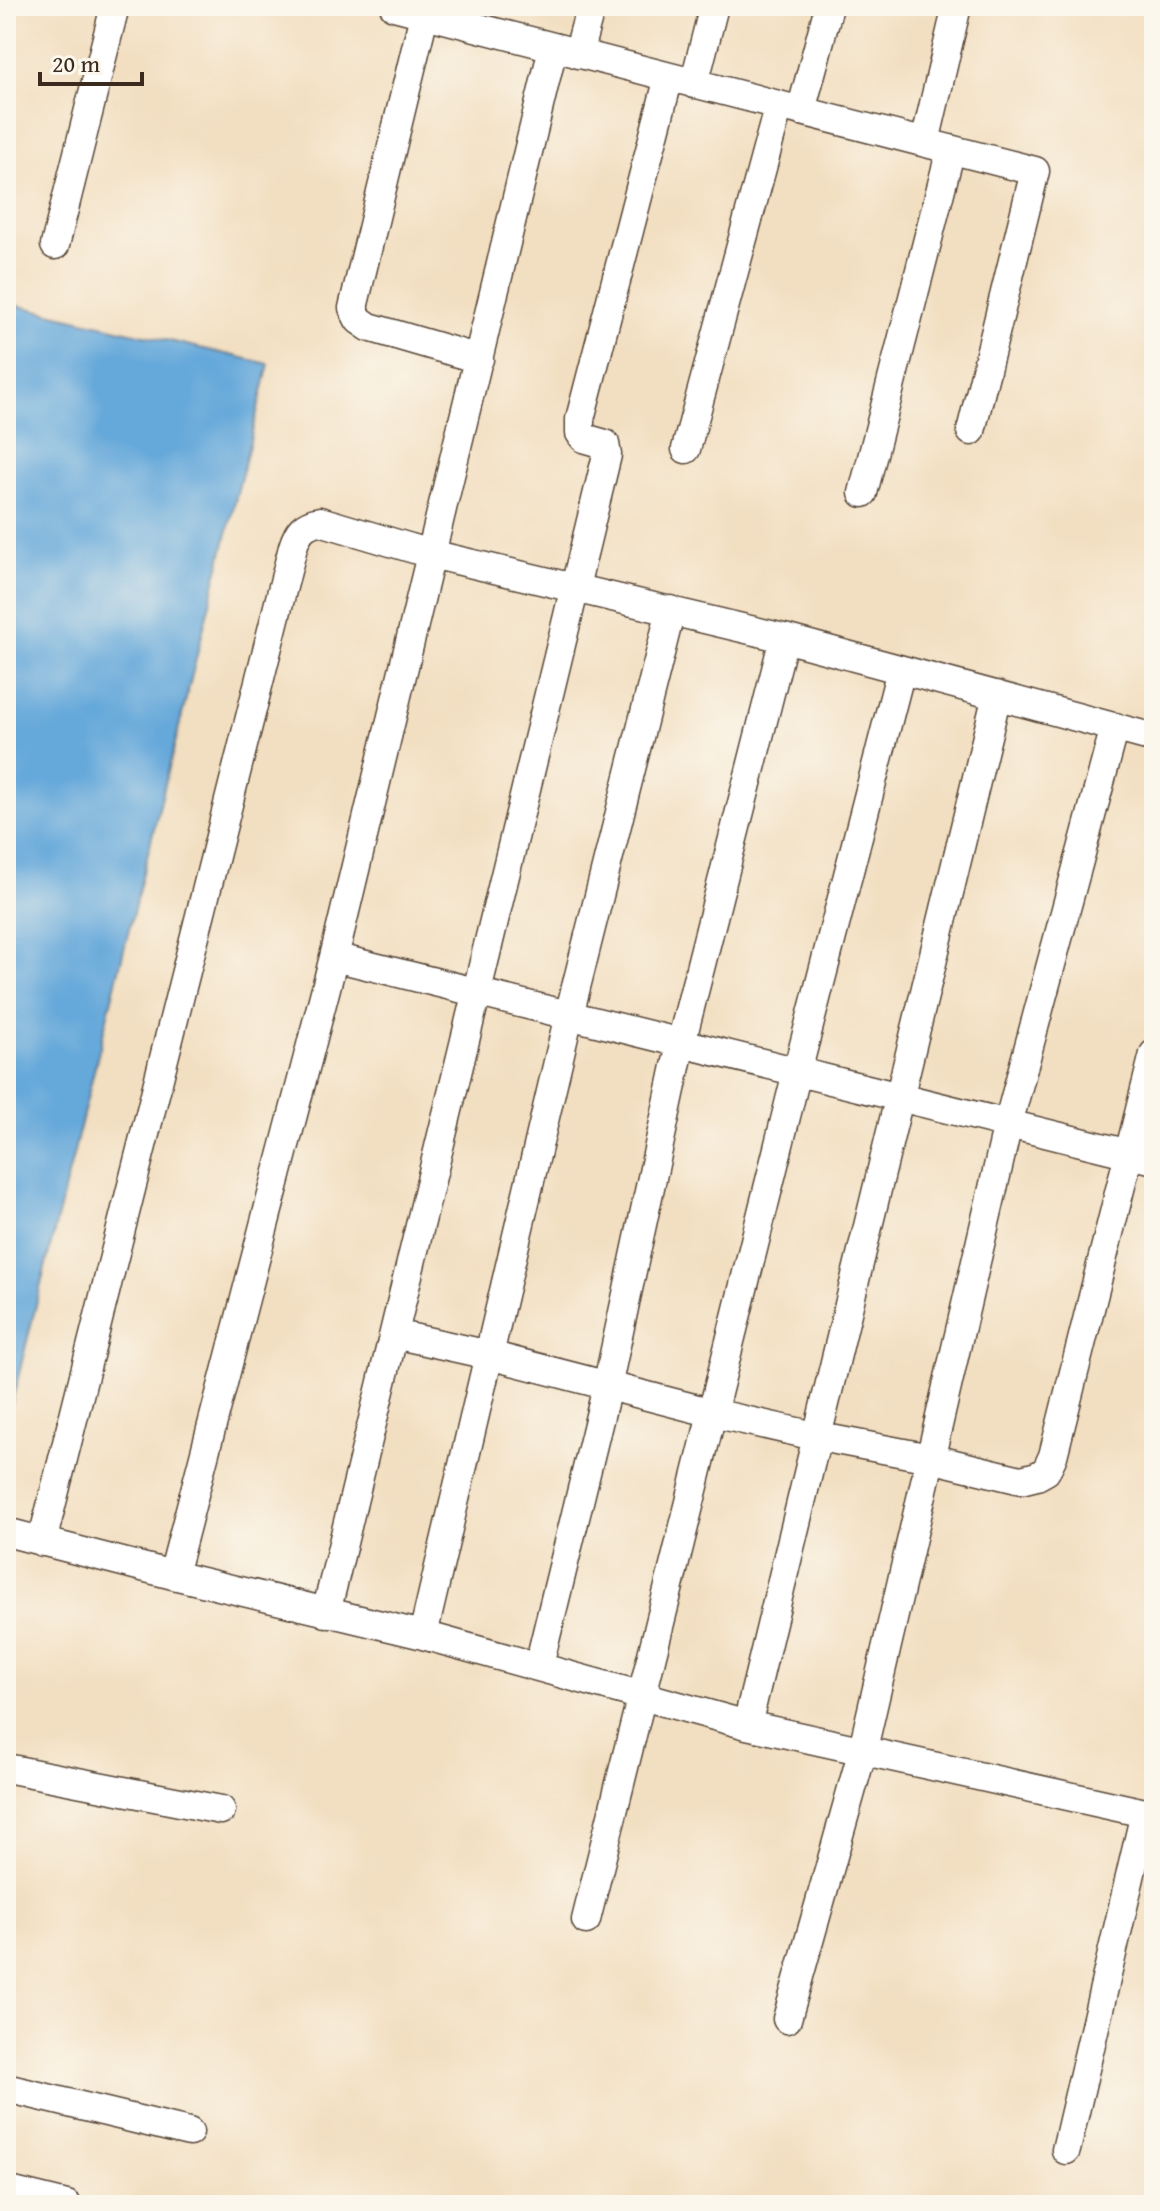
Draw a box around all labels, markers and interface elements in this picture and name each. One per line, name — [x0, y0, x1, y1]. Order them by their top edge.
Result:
scale bar — [40, 36, 142, 86]
text: 20 m — [52, 46, 100, 81]

